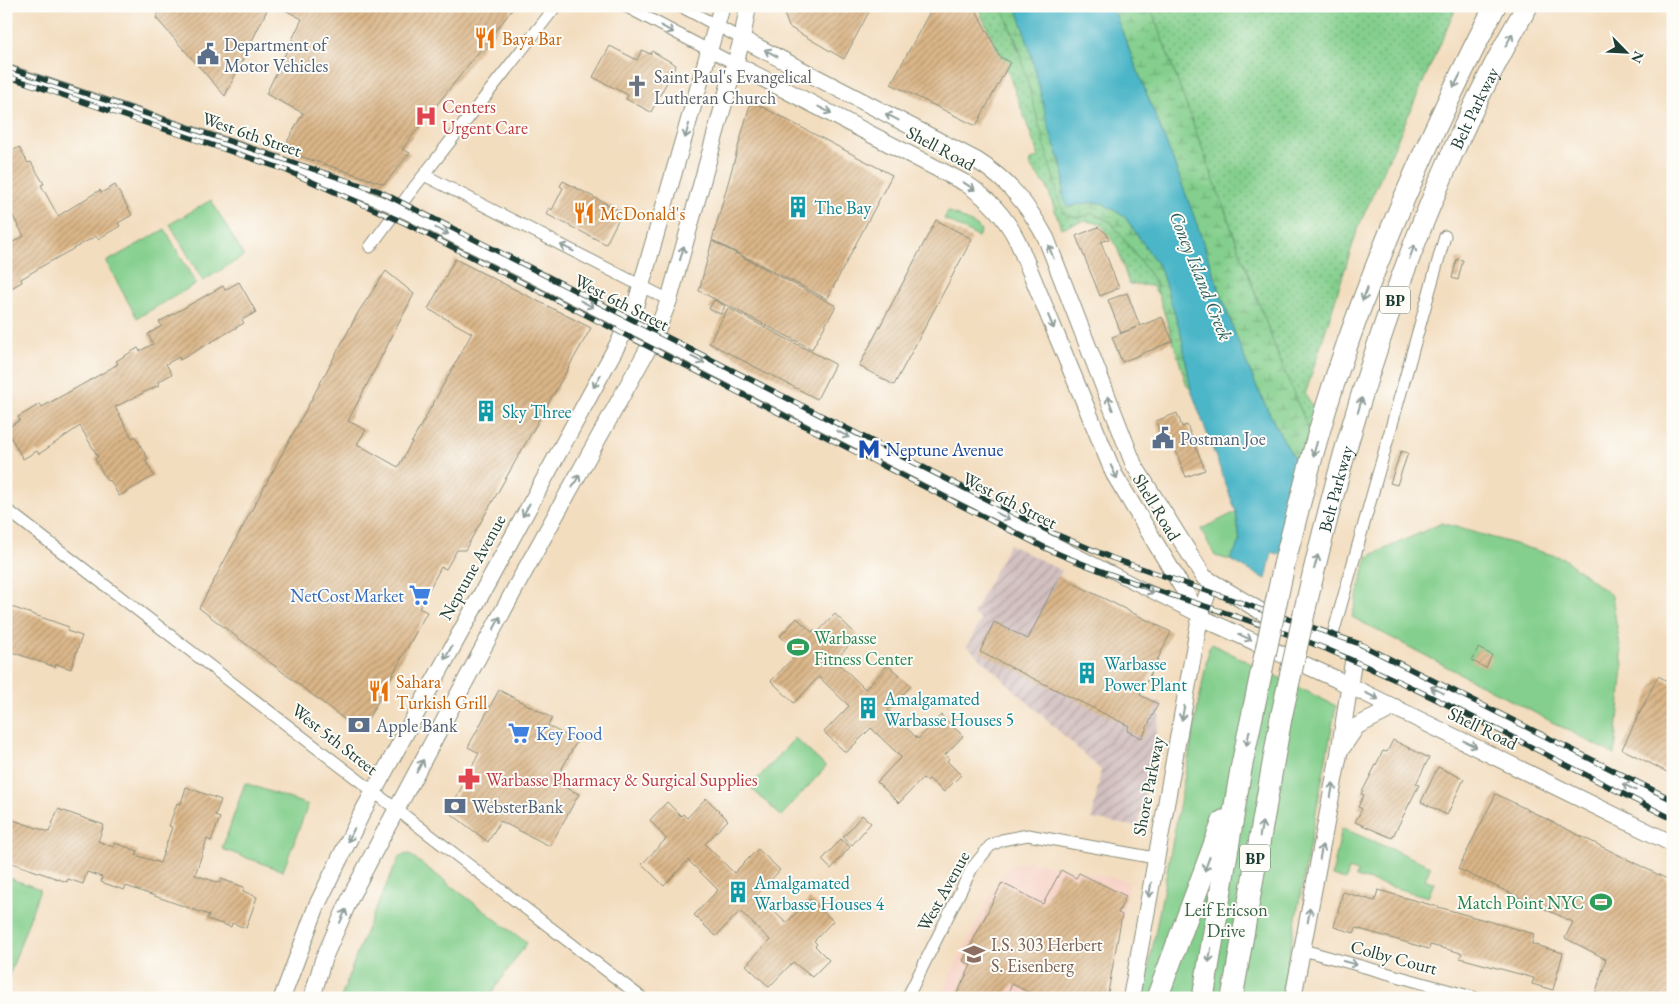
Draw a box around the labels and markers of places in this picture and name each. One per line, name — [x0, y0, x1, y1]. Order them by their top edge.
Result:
restaurant icon: Baya Bar — [472, 25, 498, 51]
place label: Baya Bar — [502, 27, 562, 50]
place label: Department of Motor Vehicles — [224, 33, 329, 77]
public building icon: Department of Motor Vehicles — [195, 41, 221, 67]
place label: Saint Paul's Evangelical Lutheran Church — [654, 65, 812, 109]
church icon: Saint Paul's Evangelical Lutheran Church — [624, 73, 650, 99]
place label: Centers Urgent Care — [442, 95, 528, 139]
hospital icon: Centers Urgent Care — [413, 103, 439, 129]
building icon: The Bay — [785, 194, 811, 220]
place label: The Bay — [814, 196, 872, 219]
restaurant icon: McDonald's — [571, 200, 597, 226]
place label: McDonald's — [600, 202, 685, 225]
building icon: Sky Three — [473, 398, 499, 424]
place label: Sky Three — [502, 400, 572, 423]
public building icon: Postman Joe — [1150, 425, 1176, 451]
place label: Postman Joe — [1180, 427, 1266, 450]
metro station icon: Neptune Avenue — [856, 436, 882, 462]
place label: Neptune Avenue — [886, 438, 1004, 461]
supermarket icon: NetCost Market — [407, 582, 433, 608]
place label: NetCost Market — [290, 584, 404, 607]
place label: Warbasse Fitness Center — [814, 626, 913, 670]
sports icon: Warbasse Fitness Center — [785, 634, 811, 660]
place label: Warbasse Power Plant — [1104, 652, 1187, 696]
building icon: Warbasse Power Plant — [1074, 660, 1100, 686]
place label: Sahara Turkish Grill — [396, 670, 487, 714]
restaurant icon: Sahara Turkish Grill — [366, 678, 392, 704]
place label: Amalgamated Warbasse Houses 5 — [883, 687, 1014, 731]
building icon: Amalgamated Warbasse Houses 5 — [855, 695, 881, 721]
bank icon: Apple Bank — [346, 712, 372, 738]
place label: Apple Bank — [375, 714, 458, 737]
supermarket icon: Key Food — [506, 720, 532, 746]
place label: Key Food — [536, 722, 603, 745]
pharmacy icon: Warbasse Pharmacy & Surgical Supplies — [456, 766, 482, 792]
place label: Warbasse Pharmacy & Surgical Supplies — [486, 768, 758, 791]
bank icon: WebsterBank — [442, 793, 468, 819]
place label: WebsterBank — [472, 795, 564, 818]
place label: Amalgamated Warbasse Houses 4 — [753, 871, 884, 915]
building icon: Amalgamated Warbasse Houses 4 — [725, 879, 751, 905]
sports icon: Match Point NYC — [1588, 889, 1614, 915]
place label: Match Point NYC — [1457, 891, 1584, 914]
place label: I.S. 303 Herbert S. Eisenberg — [991, 933, 1103, 977]
school or university icon: I.S. 303 Herbert S. Eisenberg — [961, 941, 987, 967]

